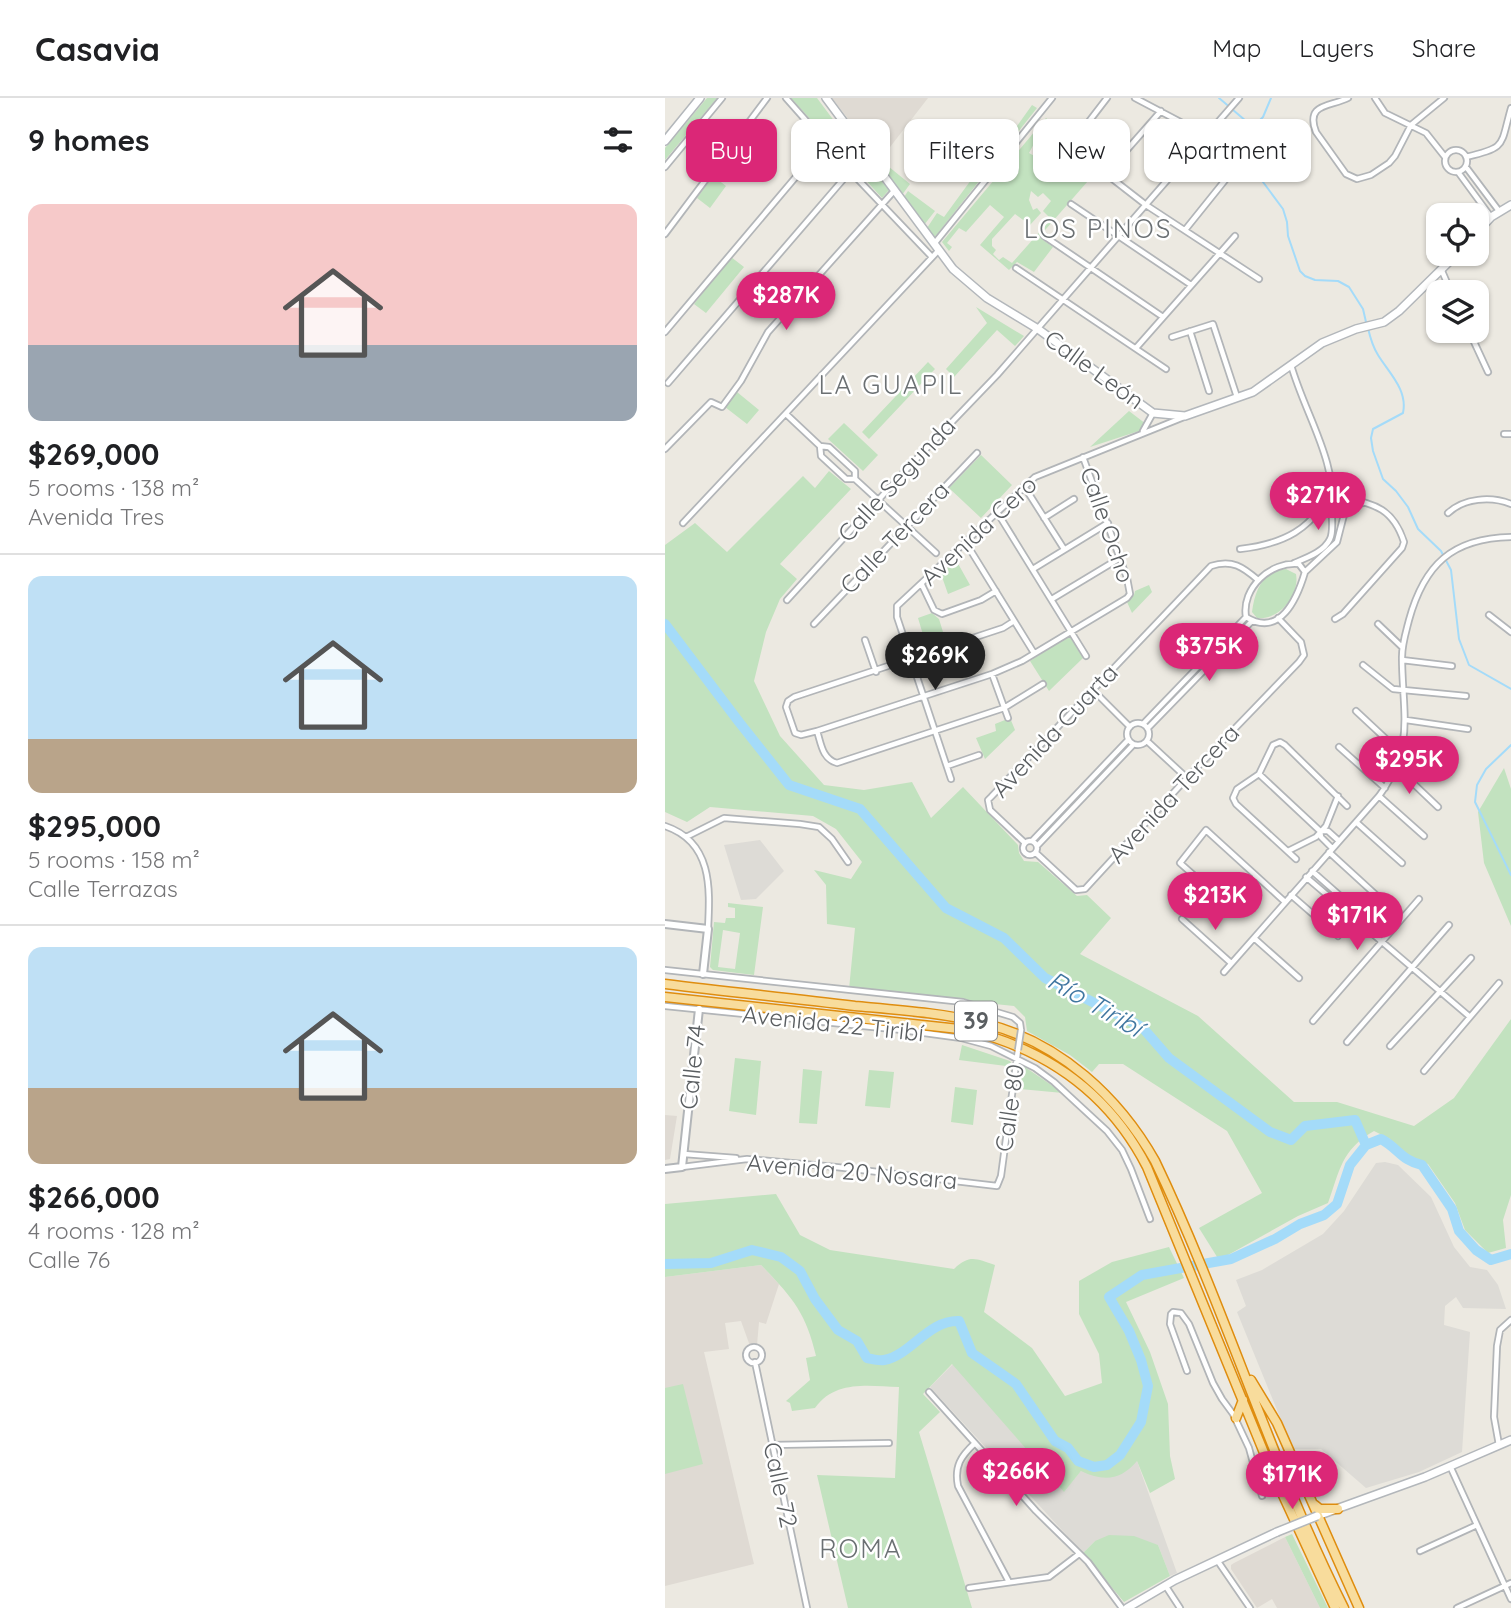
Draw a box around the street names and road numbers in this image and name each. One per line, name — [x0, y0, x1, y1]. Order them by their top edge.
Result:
street label: Calle León — [1039, 323, 1150, 415]
street label: Calle Segunda — [831, 411, 962, 548]
street label: Calle Ocho — [1074, 463, 1142, 586]
street label: Avenida Cero — [914, 469, 1043, 592]
street label: Calle Tercera — [833, 475, 955, 600]
street label: Avenida Cuarta — [985, 657, 1124, 803]
street label: Avenida Tercera — [1101, 718, 1245, 869]
street label: Avenida 22 Tiribí — [741, 999, 926, 1048]
road number: 39 — [955, 1002, 997, 1040]
street label: Calle 74 — [673, 1023, 711, 1111]
street label: Calle 80 — [988, 1062, 1030, 1154]
street label: Avenida 20 Nosara — [746, 1147, 959, 1195]
street label: Calle 72 — [757, 1439, 805, 1530]

